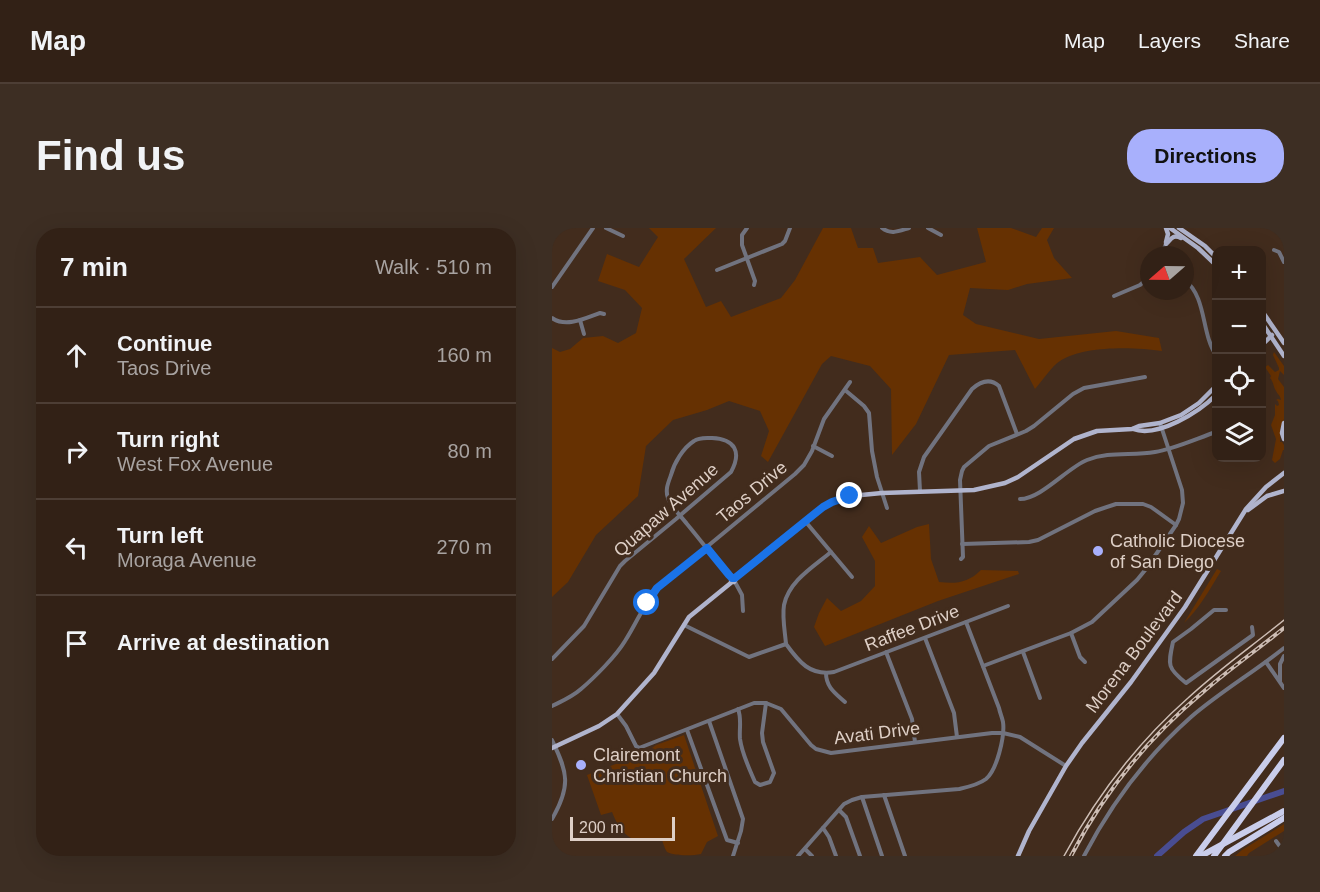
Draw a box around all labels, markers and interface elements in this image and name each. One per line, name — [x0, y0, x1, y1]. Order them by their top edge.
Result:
text: Map — [30, 25, 86, 56]
text: Map — [1064, 29, 1105, 52]
text: Layers — [1138, 29, 1201, 52]
text: Share — [1234, 29, 1290, 52]
button: Directions — [1127, 129, 1284, 183]
text: Find us — [36, 132, 185, 179]
north arrow — [1140, 246, 1194, 300]
map controls — [1212, 246, 1266, 462]
button: + — [1212, 246, 1266, 300]
text: 7 min — [60, 252, 128, 282]
text: Walk · 510 m — [375, 256, 492, 278]
button: − — [1212, 300, 1266, 354]
text: Continue — [117, 331, 212, 356]
icon: ahead — [60, 339, 93, 372]
text: 160 m — [436, 344, 492, 366]
button: locate — [1212, 354, 1266, 408]
text: Taos Drive — [117, 357, 211, 379]
button: layers — [1212, 408, 1266, 462]
text: Turn right — [117, 427, 219, 452]
icon: right — [60, 435, 93, 468]
text: 80 m — [448, 440, 492, 462]
text: West Fox Avenue — [117, 453, 273, 475]
street label: Taos Drive — [713, 457, 791, 527]
street label: Quapaw Avenue — [610, 459, 722, 561]
route end — [836, 482, 862, 508]
text: Turn left — [117, 523, 203, 548]
icon: left — [60, 531, 93, 564]
place label: Catholic Diocese of San Diego — [1110, 531, 1245, 572]
text: 270 m — [436, 536, 492, 558]
marker: Catholic Diocese of San Diego — [1091, 544, 1105, 558]
text: Moraga Avenue — [117, 549, 257, 571]
street label: Morena Boulevard — [1082, 587, 1186, 717]
route start — [633, 589, 659, 615]
street label: Raffee Drive — [862, 601, 962, 655]
icon: arrive — [60, 627, 93, 660]
text: Arrive at destination — [117, 630, 330, 655]
street label: Avati Drive — [833, 718, 921, 748]
place label: Clairemont Christian Church — [593, 745, 727, 786]
marker: Clairemont Christian Church — [574, 758, 588, 772]
scale bar — [570, 814, 675, 842]
text: 200 m — [579, 819, 623, 836]

